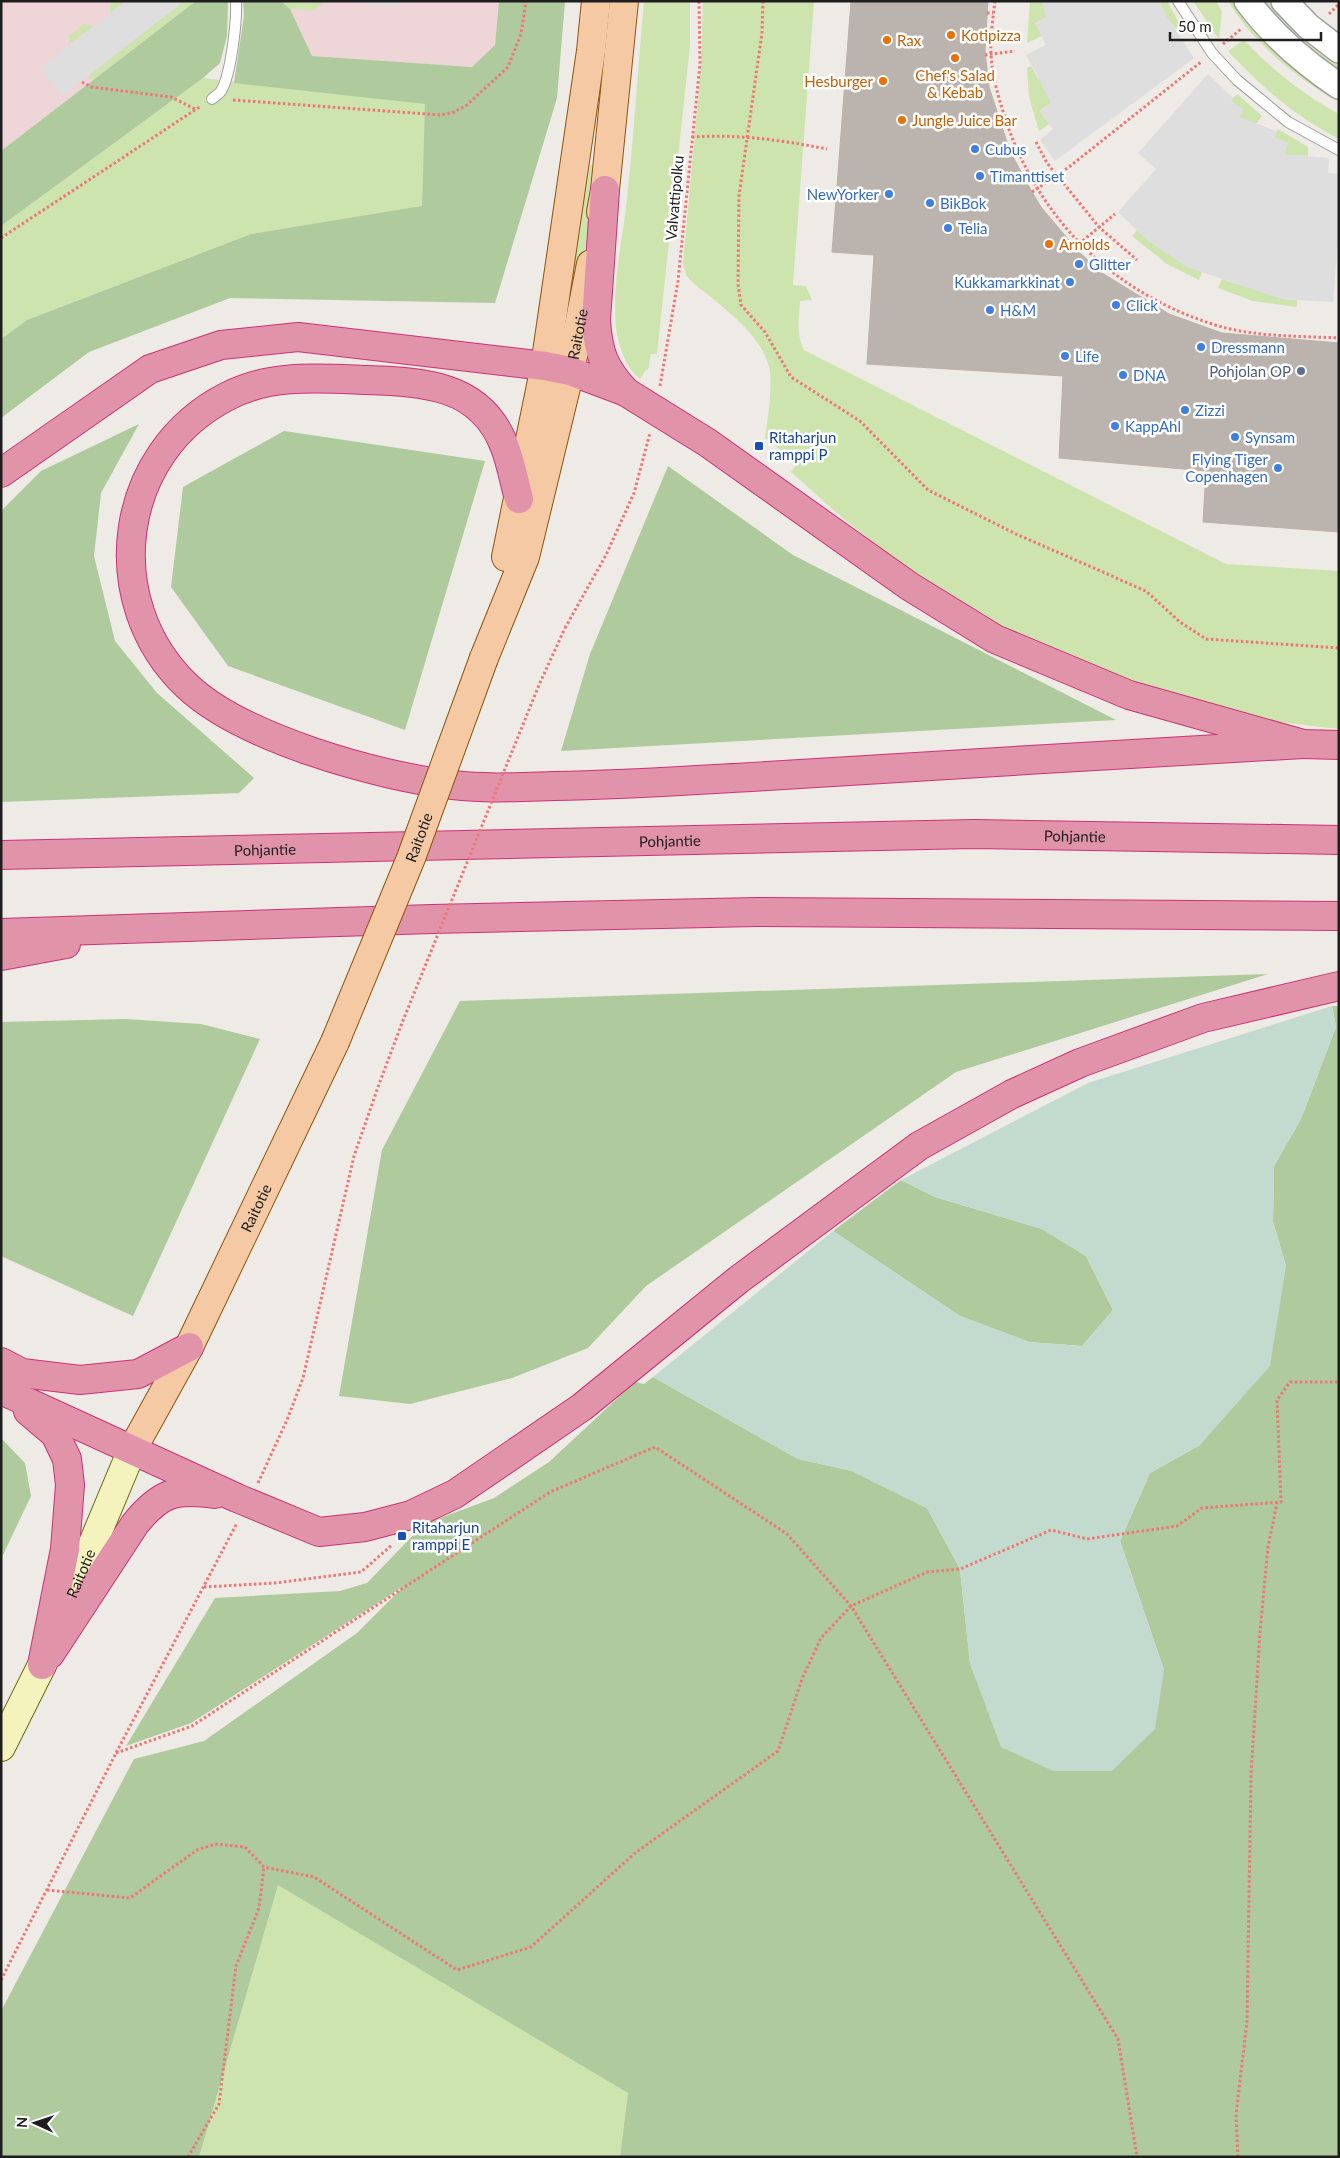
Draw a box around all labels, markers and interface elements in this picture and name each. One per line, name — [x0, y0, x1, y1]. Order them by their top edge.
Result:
scale bar — [1170, 10, 1321, 42]
text: 50 m — [1178, 17, 1212, 35]
place label: Kotipizza — [961, 26, 1021, 44]
marker: Kotipizza — [945, 29, 957, 41]
place label: Rax — [897, 31, 922, 49]
marker: Rax — [881, 34, 893, 46]
marker: Chef's Salad & Kebab — [949, 52, 961, 64]
place label: Chef's Salad & Kebab — [915, 66, 995, 101]
place label: Hesburger — [804, 72, 874, 90]
marker: Hesburger — [877, 75, 889, 87]
place label: Jungle Juice Bar — [912, 111, 1017, 129]
marker: Jungle Juice Bar — [896, 114, 908, 126]
place label: Cubus — [985, 140, 1027, 158]
marker: Cubus — [969, 143, 981, 155]
street label: Valvattipolku — [661, 155, 687, 241]
place label: Timanttiset — [990, 167, 1065, 185]
marker: Timanttiset — [974, 170, 986, 182]
place label: NewYorker — [807, 185, 880, 203]
marker: NewYorker — [883, 188, 895, 200]
place label: BikBok — [940, 194, 987, 212]
marker: BikBok — [924, 197, 936, 209]
place label: Telia — [958, 219, 988, 237]
marker: Telia — [942, 222, 954, 234]
place label: Arnolds — [1059, 235, 1110, 253]
marker: Arnolds — [1043, 238, 1055, 250]
place label: Glitter — [1089, 255, 1131, 273]
marker: Glitter — [1073, 258, 1085, 270]
place label: Kukkamarkkinat — [954, 273, 1061, 291]
marker: Kukkamarkkinat — [1064, 276, 1076, 288]
place label: Click — [1126, 296, 1158, 314]
marker: Click — [1110, 299, 1122, 311]
place label: H&M — [1000, 301, 1036, 319]
marker: H&M — [984, 304, 996, 316]
street label: Raitotie — [563, 307, 591, 361]
place label: Dressmann — [1211, 338, 1285, 356]
marker: Dressmann — [1195, 341, 1207, 353]
place label: Life — [1075, 347, 1099, 365]
marker: Life — [1059, 350, 1071, 362]
place label: Pohjolan OP — [1209, 362, 1291, 380]
marker: Pohjolan OP — [1295, 365, 1307, 377]
place label: DNA — [1133, 366, 1167, 384]
marker: DNA — [1117, 369, 1129, 381]
place label: Zizzi — [1195, 401, 1225, 419]
marker: Zizzi — [1179, 404, 1191, 416]
place label: KappAhl — [1125, 417, 1181, 435]
marker: KappAhl — [1109, 420, 1121, 432]
place label: Ritaharjun ramppi P — [769, 428, 836, 463]
place label: Synsam — [1245, 428, 1295, 446]
marker: Synsam — [1229, 431, 1241, 443]
marker: Ritaharjun ramppi P — [753, 440, 765, 452]
place label: Flying Tiger Copenhagen — [1185, 450, 1269, 485]
marker: Flying Tiger Copenhagen — [1272, 462, 1284, 474]
street label: Raitotie — [401, 810, 436, 865]
street label: Pohjantie — [1044, 826, 1106, 845]
street label: Pohjantie — [639, 831, 701, 850]
street label: Pohjantie — [234, 840, 296, 859]
street label: Raitotie — [236, 1181, 275, 1235]
place label: Ritaharjun ramppi E — [412, 1518, 479, 1553]
marker: Ritaharjun ramppi E — [396, 1530, 408, 1542]
street label: Raitotie — [62, 1546, 99, 1601]
north arrow — [10, 2098, 60, 2148]
text: N — [13, 2116, 30, 2128]

